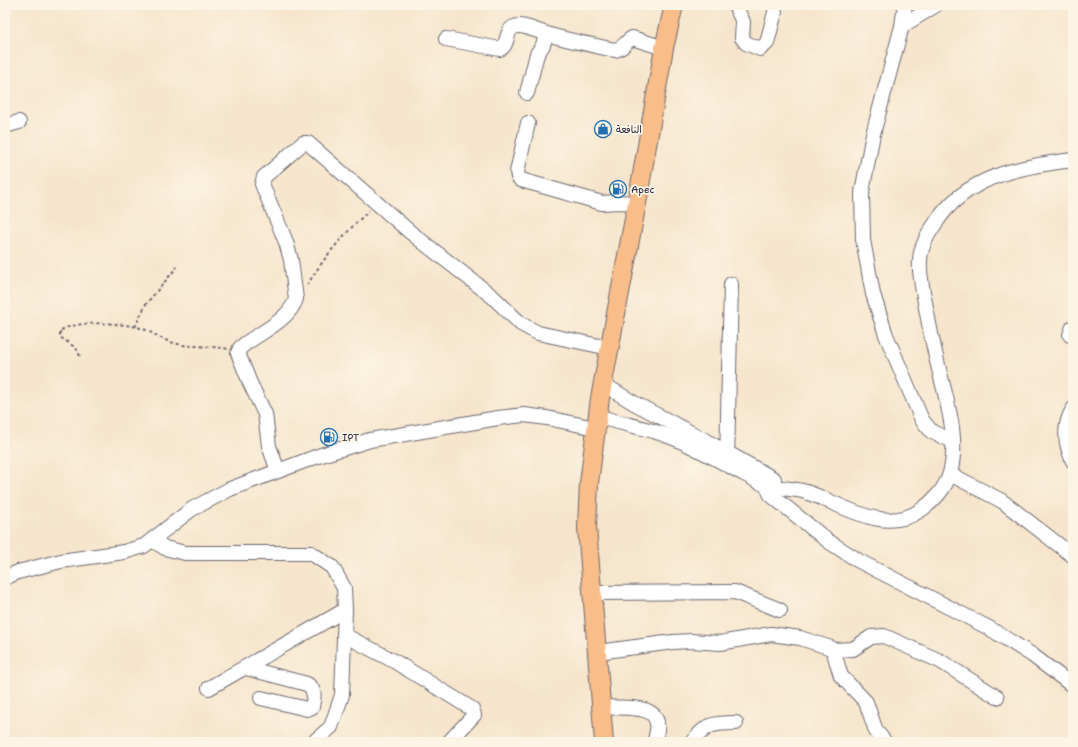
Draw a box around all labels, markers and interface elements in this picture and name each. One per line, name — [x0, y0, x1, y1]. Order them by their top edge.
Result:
shop icon: النافعة — [593, 119, 613, 139]
place label: النافعة — [616, 123, 642, 136]
fuel station icon: Apec — [608, 179, 628, 199]
place label: Apec — [631, 183, 655, 196]
fuel station icon: IPT — [319, 427, 339, 447]
place label: IPT — [342, 431, 359, 444]

